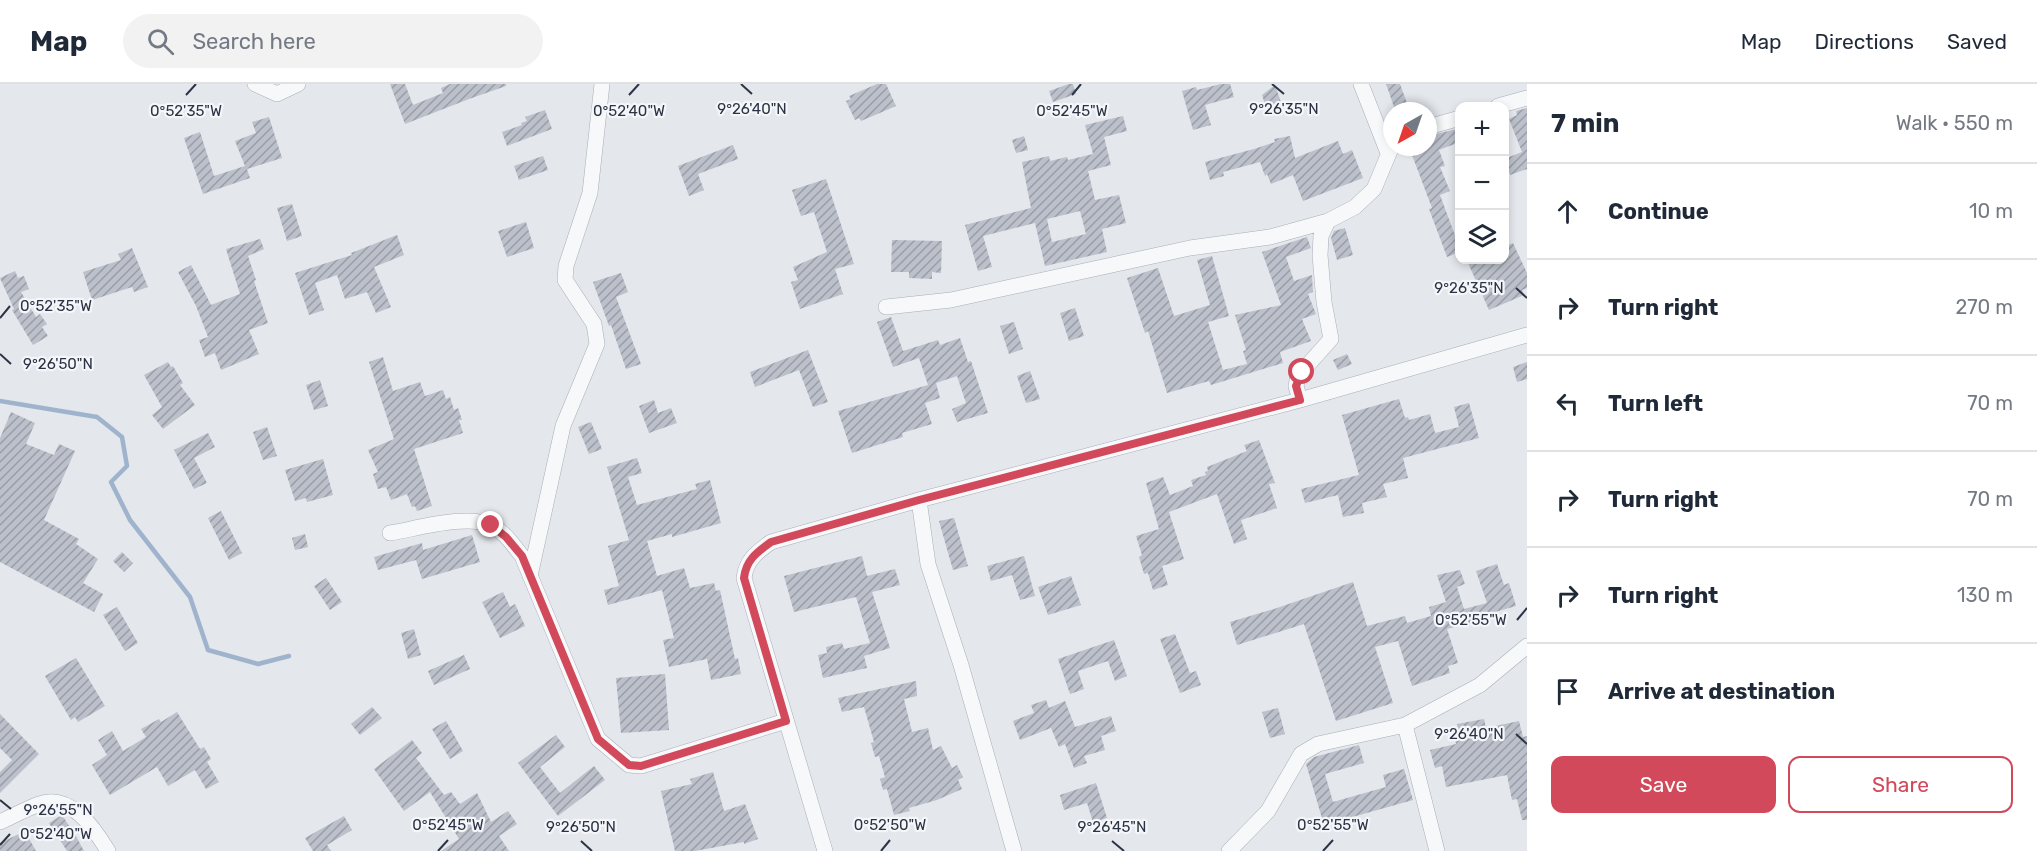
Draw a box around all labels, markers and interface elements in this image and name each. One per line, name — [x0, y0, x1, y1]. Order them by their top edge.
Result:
search box — [123, 14, 543, 68]
text: Map — [30, 25, 87, 58]
icon: search — [144, 25, 177, 58]
text: Search here — [192, 28, 316, 55]
text: Map — [1741, 29, 1782, 54]
text: Directions — [1815, 29, 1914, 54]
text: Saved — [1947, 29, 2007, 54]
text: 9°26'40"N — [717, 100, 787, 118]
text: 9°26'35"N — [1249, 100, 1319, 118]
text: 0°52'35"W — [150, 102, 222, 120]
text: 0°52'40"W — [593, 102, 665, 120]
text: 0°52'45"W — [1036, 102, 1108, 120]
north arrow — [1383, 102, 1437, 156]
map controls — [1455, 102, 1509, 264]
button: + — [1455, 102, 1509, 156]
text: 7 min — [1551, 108, 1619, 139]
text: Walk · 550 m — [1896, 111, 2013, 135]
button: − — [1455, 156, 1509, 210]
icon: ahead — [1551, 195, 1584, 228]
text: Continue — [1608, 198, 1709, 225]
text: 10 m — [1969, 199, 2013, 223]
button: layers — [1455, 210, 1509, 264]
text: 9°26'35"N — [1434, 279, 1504, 297]
icon: right — [1551, 291, 1584, 324]
text: Turn right — [1608, 294, 1718, 321]
text: 270 m — [1956, 295, 2013, 319]
text: 0°52'35"W — [20, 297, 92, 315]
text: 9°26'50"N — [23, 355, 93, 373]
route start — [1288, 358, 1314, 384]
icon: left — [1551, 387, 1584, 420]
text: Turn left — [1608, 390, 1703, 417]
text: 70 m — [1967, 391, 2013, 415]
icon: right — [1551, 483, 1584, 516]
text: Turn right — [1608, 486, 1718, 513]
text: 70 m — [1967, 487, 2013, 511]
route end — [477, 511, 503, 537]
icon: right — [1551, 579, 1584, 612]
text: Turn right — [1608, 582, 1718, 609]
text: 130 m — [1957, 583, 2013, 607]
text: 0°52'55"W — [1435, 611, 1507, 629]
icon: arrive — [1551, 675, 1584, 708]
text: Arrive at destination — [1608, 678, 1835, 705]
text: 9°26'40"N — [1434, 725, 1504, 743]
button: Save — [1551, 756, 1776, 813]
button: Share — [1788, 756, 2013, 813]
text: 9°26'55"N — [23, 801, 93, 819]
text: 0°52'45"W — [412, 816, 484, 834]
text: 0°52'50"W — [854, 816, 926, 834]
text: 0°52'55"W — [1297, 816, 1369, 834]
text: 9°26'50"N — [546, 818, 616, 836]
text: 9°26'45"N — [1078, 818, 1146, 836]
text: 0°52'40"W — [20, 825, 92, 843]

